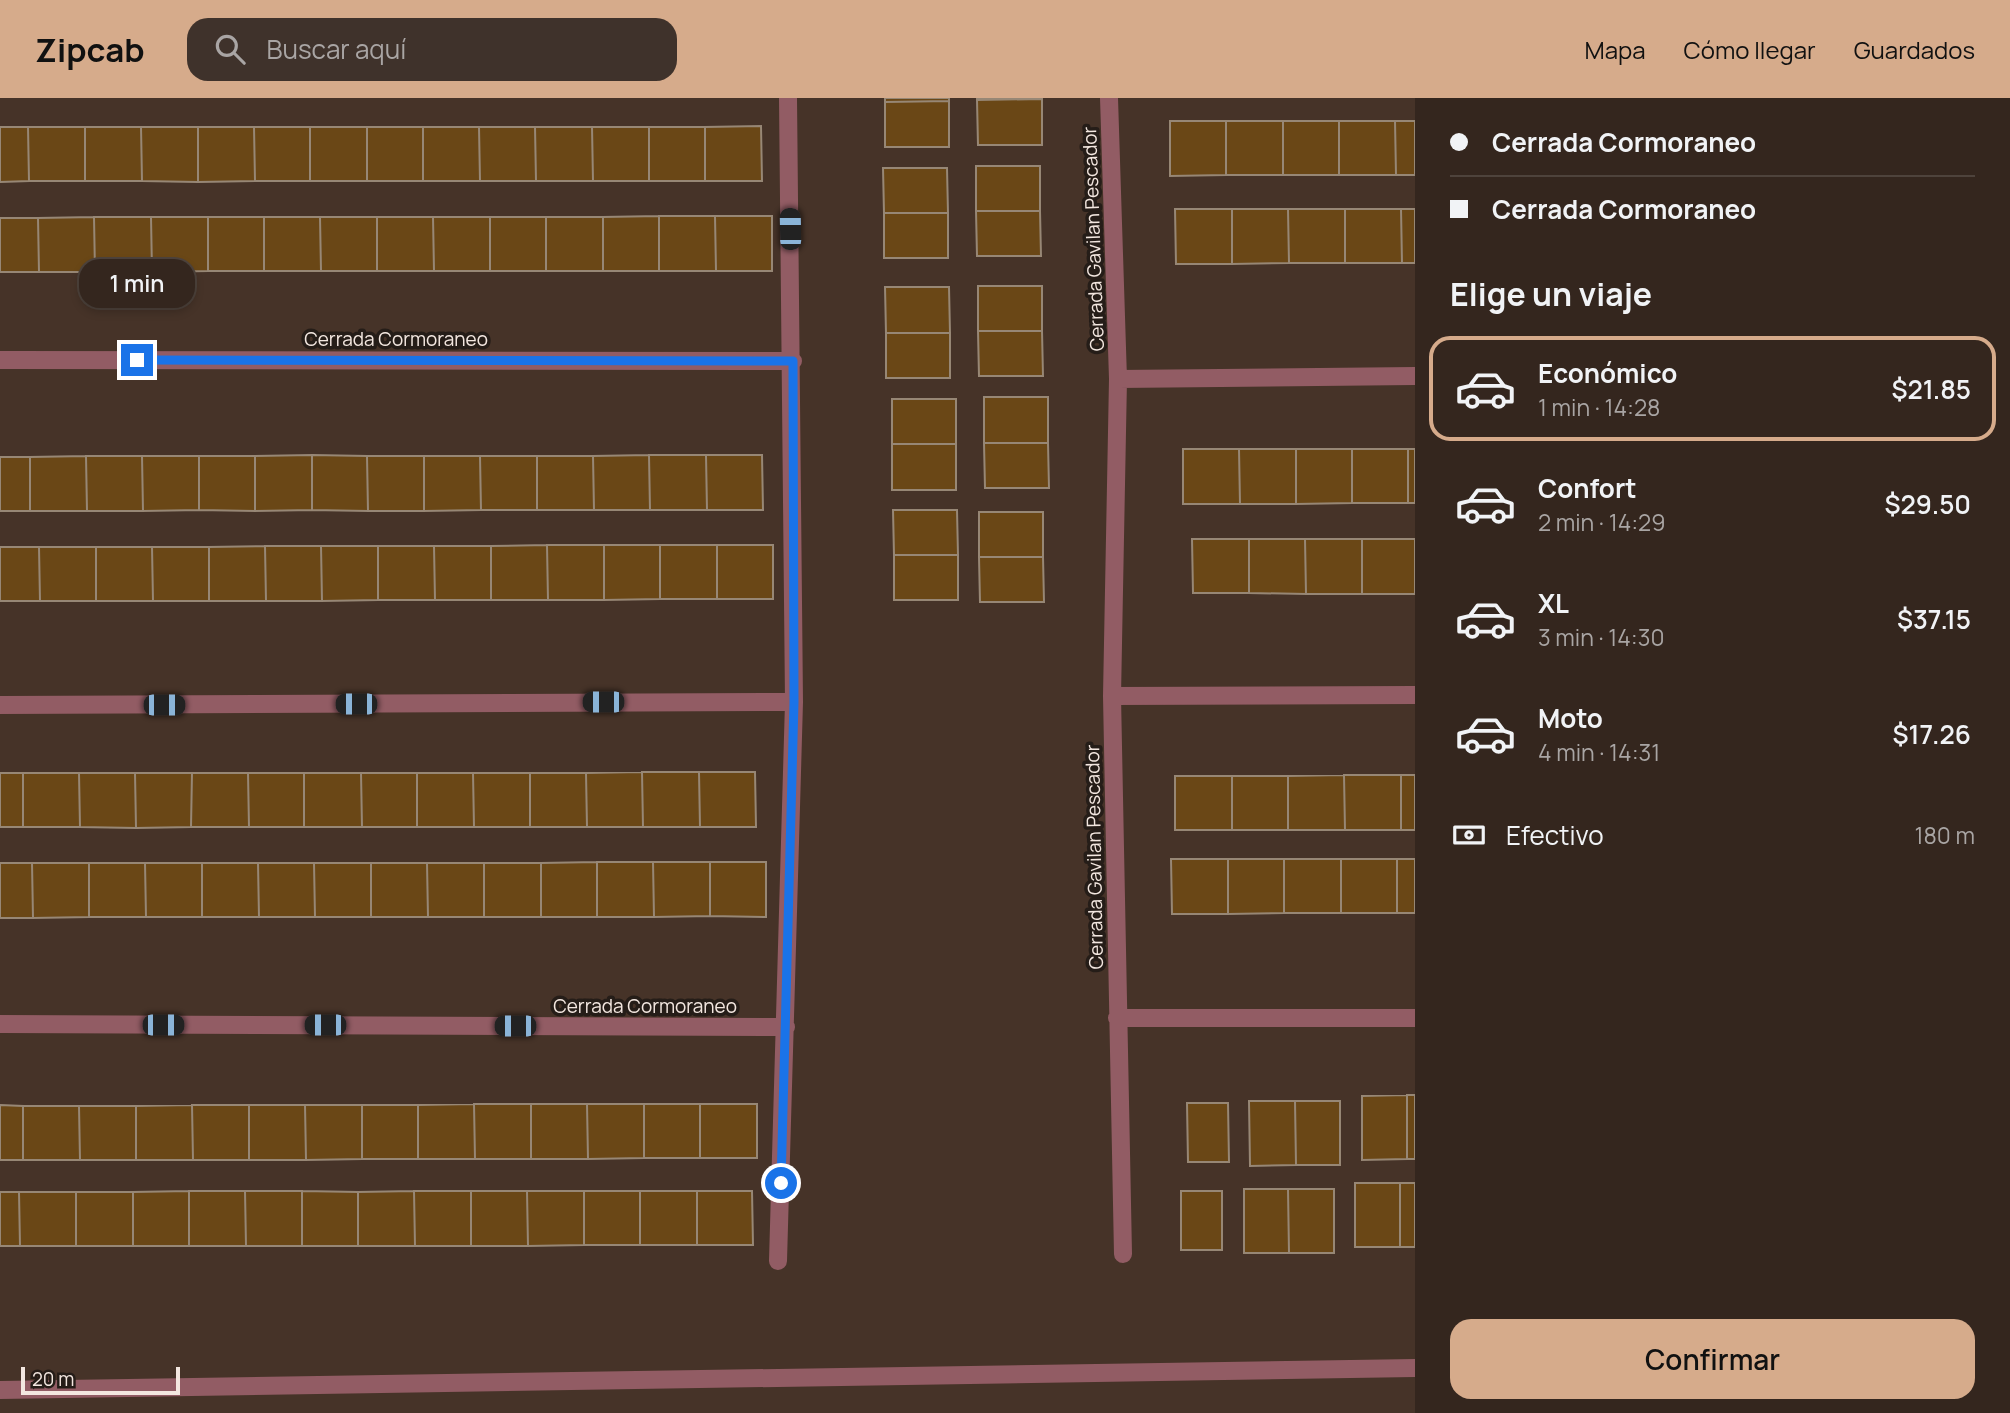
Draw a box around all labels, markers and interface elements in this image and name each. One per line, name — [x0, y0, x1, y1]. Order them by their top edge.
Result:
search box — [187, 18, 677, 81]
text: Zipcab — [35, 27, 145, 72]
icon: search — [211, 30, 249, 68]
text: Buscar aquí — [267, 31, 406, 67]
text: Mapa — [1585, 33, 1646, 66]
text: Cómo llegar — [1684, 33, 1816, 66]
text: Guardados — [1854, 33, 1975, 66]
text: Cerrada Cormoraneo — [1492, 124, 1756, 160]
street label: Cerrada Gavilan Pescador — [1076, 126, 1110, 352]
text: Cerrada Cormoraneo — [1492, 191, 1756, 227]
car — [780, 208, 801, 250]
callout: 1 min — [79, 258, 195, 308]
text: 1 min — [110, 267, 164, 299]
text: Elige un viaje — [1450, 272, 1652, 316]
street label: Cerrada Cormoraneo — [304, 326, 488, 352]
route end — [121, 344, 153, 376]
text: Económico — [1538, 355, 1677, 391]
icon: car — [1454, 357, 1517, 420]
text: $21.85 — [1892, 371, 1971, 407]
text: 1 min · 14:28 — [1538, 391, 1660, 423]
text: Confort — [1538, 470, 1637, 506]
icon: car — [1454, 472, 1517, 535]
text: $29.50 — [1885, 486, 1971, 522]
text: 2 min · 14:29 — [1538, 506, 1665, 538]
text: XL — [1538, 585, 1569, 621]
icon: car — [1454, 587, 1517, 650]
text: $37.15 — [1897, 601, 1971, 637]
text: 3 min · 14:30 — [1538, 621, 1664, 653]
car — [583, 692, 625, 713]
car — [336, 694, 378, 715]
car — [144, 695, 186, 716]
text: Moto — [1538, 700, 1603, 736]
icon: car — [1454, 702, 1517, 765]
text: $17.26 — [1892, 716, 1971, 752]
text: 4 min · 14:31 — [1538, 736, 1660, 768]
street label: Cerrada Gavilan Pescador — [1079, 744, 1109, 970]
icon: cash — [1450, 816, 1488, 854]
text: Efectivo — [1506, 817, 1604, 853]
text: 180 m — [1915, 819, 1975, 851]
street label: Cerrada Cormoraneo — [553, 993, 737, 1019]
car — [143, 1015, 185, 1036]
car — [305, 1015, 347, 1036]
car — [495, 1016, 537, 1037]
route start — [765, 1167, 797, 1199]
button: Confirmar — [1450, 1319, 1975, 1399]
scale bar — [21, 1364, 180, 1396]
text: 20 m — [32, 1366, 74, 1392]

